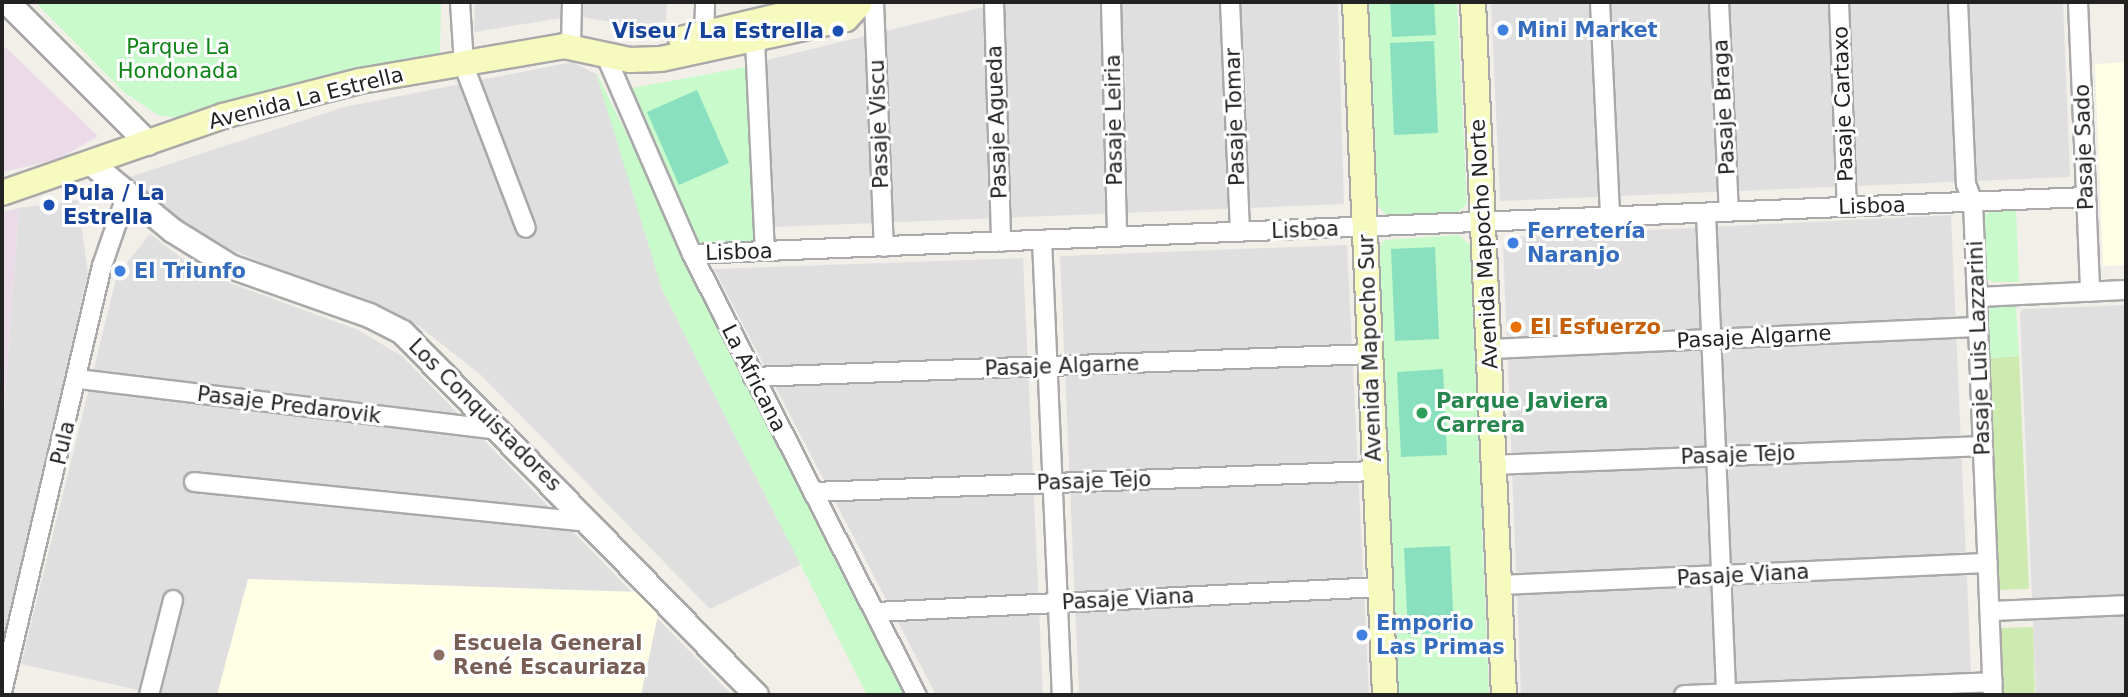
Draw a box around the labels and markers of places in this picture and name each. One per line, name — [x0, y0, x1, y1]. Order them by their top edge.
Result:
place label: Mini Market — [1517, 17, 1658, 43]
place label: Viseu / La Estrella — [612, 18, 824, 44]
marker: Mini Market — [1495, 22, 1511, 38]
marker: Viseu / La Estrella — [830, 23, 846, 39]
place label: Pula / La Estrella — [63, 180, 165, 230]
marker: Pula / La Estrella — [41, 197, 57, 213]
place label: Ferretería Naranjo — [1527, 218, 1646, 268]
marker: Ferretería Naranjo — [1505, 235, 1521, 251]
place label: El Triunfo — [134, 258, 246, 284]
marker: El Triunfo — [112, 263, 128, 279]
place label: El Esfuerzo — [1530, 314, 1661, 340]
marker: El Esfuerzo — [1508, 319, 1524, 335]
place label: Parque Javiera Carrera — [1436, 388, 1609, 438]
marker: Parque Javiera Carrera — [1414, 405, 1430, 421]
place label: Emporio Las Primas — [1376, 610, 1505, 660]
marker: Emporio Las Primas — [1354, 627, 1370, 643]
place label: Escuela General René Escauriaza — [453, 630, 646, 680]
marker: Escuela General René Escauriaza — [431, 647, 447, 663]

